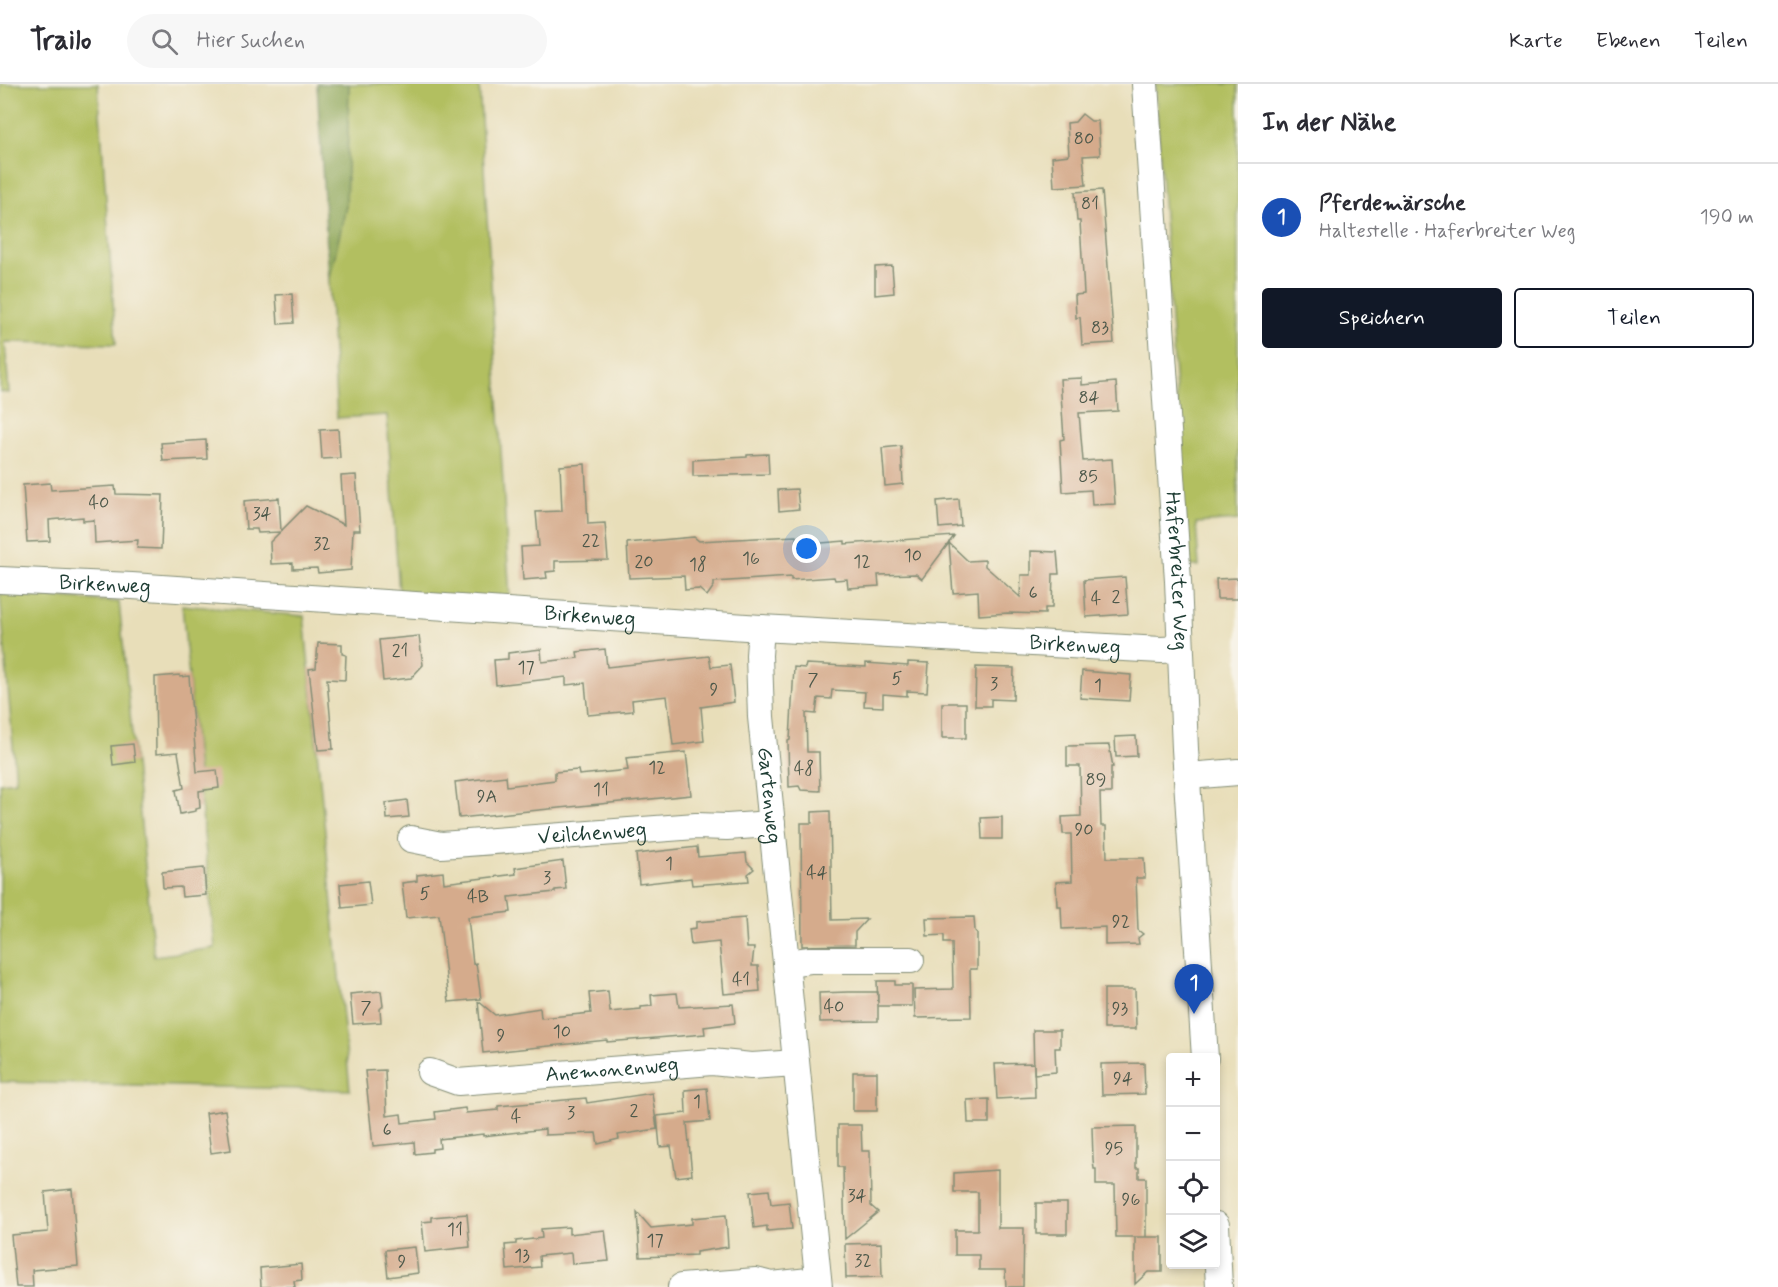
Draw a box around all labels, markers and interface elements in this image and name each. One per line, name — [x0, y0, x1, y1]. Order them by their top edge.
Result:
search box — [127, 14, 547, 68]
text: Trailo — [30, 23, 91, 60]
icon: search — [148, 25, 181, 58]
text: Hier suchen — [196, 27, 305, 55]
text: Karte — [1509, 27, 1563, 55]
text: Ebenen — [1596, 27, 1661, 55]
text: Teilen — [1694, 27, 1748, 55]
text: In der Nähe — [1262, 106, 1396, 140]
house number: 80 — [1074, 127, 1094, 151]
text: Pferdemärsche — [1319, 190, 1466, 218]
house number: 81 — [1081, 192, 1099, 216]
text: 1 — [1277, 204, 1286, 231]
text: 190 m — [1700, 204, 1754, 231]
text: Haltestelle · Haferbreiter Weg — [1319, 218, 1576, 245]
button: Speichern — [1262, 288, 1502, 348]
button: Teilen — [1514, 288, 1754, 348]
house number: 83 — [1091, 316, 1109, 340]
house number: 84 — [1078, 386, 1100, 410]
house number: 85 — [1078, 465, 1098, 489]
house number: 40 — [89, 491, 109, 515]
street label: Haferbreiter Weg — [1158, 491, 1195, 651]
house number: 34 — [252, 502, 272, 526]
house number: 22 — [582, 529, 600, 553]
house number: 32 — [313, 532, 331, 556]
your location — [792, 534, 821, 563]
house number: 10 — [904, 544, 922, 568]
house number: 16 — [742, 547, 760, 571]
house number: 20 — [634, 550, 654, 574]
house number: 12 — [853, 550, 871, 574]
house number: 18 — [689, 553, 707, 577]
street label: Birkenweg — [58, 569, 152, 602]
house number: 6 — [1028, 581, 1038, 605]
house number: 2 — [1112, 585, 1121, 609]
house number: 4 — [1091, 587, 1101, 611]
street label: Birkenweg — [543, 600, 637, 635]
street label: Birkenweg — [1028, 629, 1122, 663]
house number: 21 — [392, 639, 408, 663]
house number: 17 — [517, 656, 535, 680]
house number: 5 — [892, 667, 903, 691]
house number: 7 — [808, 668, 819, 692]
house number: 3 — [990, 672, 998, 696]
house number: 1 — [1094, 674, 1102, 698]
house number: 9 — [710, 678, 719, 702]
street label: Gartenweg — [750, 746, 788, 845]
house number: 12 — [648, 756, 666, 780]
house number: 48 — [794, 757, 814, 781]
house number: 89 — [1086, 768, 1106, 792]
house number: 11 — [593, 778, 609, 802]
house number: 9A — [477, 785, 497, 809]
street label: Veilchenweg — [537, 816, 647, 852]
house number: 90 — [1074, 818, 1094, 842]
house number: 1 — [665, 852, 673, 876]
house number: 44 — [806, 861, 828, 885]
house number: 3 — [543, 866, 551, 890]
house number: 5 — [420, 882, 431, 906]
house number: 4B — [467, 885, 489, 909]
house number: 92 — [1112, 910, 1130, 934]
pin: 1 — [1174, 964, 1214, 1014]
house number: 41 — [732, 968, 750, 992]
house number: 40 — [824, 995, 844, 1019]
house number: 7 — [361, 996, 372, 1020]
house number: 93 — [1112, 997, 1129, 1021]
house number: 10 — [553, 1020, 571, 1044]
house number: 9 — [497, 1024, 506, 1048]
street label: Anemonenweg — [544, 1051, 679, 1089]
map controls — [1166, 1053, 1220, 1269]
button: + — [1166, 1053, 1220, 1107]
house number: 94 — [1113, 1067, 1133, 1091]
house number: 1 — [693, 1090, 701, 1114]
house number: 2 — [630, 1099, 639, 1123]
house number: 3 — [567, 1101, 575, 1125]
house number: 4 — [511, 1105, 521, 1129]
button: − — [1166, 1107, 1220, 1161]
house number: 6 — [382, 1118, 392, 1142]
house number: 95 — [1105, 1137, 1123, 1161]
button: locate — [1166, 1161, 1220, 1215]
house number: 34 — [847, 1184, 867, 1208]
house number: 96 — [1122, 1188, 1140, 1212]
button: layers — [1166, 1215, 1220, 1269]
house number: 11 — [447, 1218, 463, 1242]
house number: 17 — [646, 1229, 664, 1253]
house number: 13 — [514, 1244, 530, 1268]
house number: 32 — [854, 1249, 872, 1273]
house number: 9 — [398, 1250, 407, 1274]

